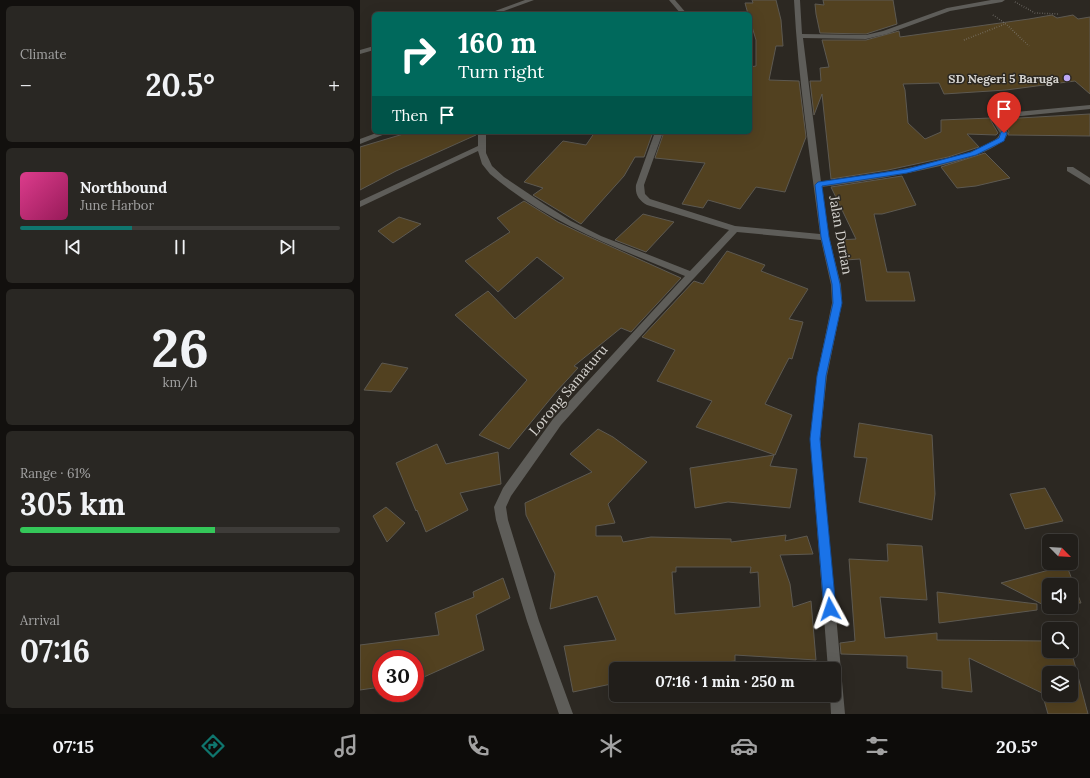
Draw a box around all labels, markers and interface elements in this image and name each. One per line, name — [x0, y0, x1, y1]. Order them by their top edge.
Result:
text: 160 m — [458, 25, 536, 61]
icon: right — [392, 28, 444, 80]
text: Climate — [20, 46, 67, 63]
text: Turn right — [458, 60, 544, 83]
text: 20.5° — [145, 66, 215, 104]
text: − — [20, 71, 32, 99]
text: + — [328, 71, 340, 99]
place label: SD Negeri 5 Baruga — [948, 71, 1060, 86]
marker: SD Negeri 5 Baruga — [1062, 73, 1072, 83]
pin — [987, 92, 1021, 133]
icon: arrive — [993, 98, 1015, 120]
icon: arrive — [436, 104, 458, 126]
text: Then — [392, 106, 428, 125]
text: Northbound — [80, 178, 167, 197]
street label: Jalan Durian — [825, 193, 857, 276]
text: June Harbor — [80, 197, 154, 214]
icon: previous — [62, 236, 84, 258]
icon: pause — [169, 236, 191, 258]
icon: next — [276, 236, 298, 258]
text: 26 — [151, 315, 209, 381]
street label: Lorong Samaturu — [525, 341, 611, 439]
text: km/h — [162, 374, 198, 391]
text: Range · 61% — [20, 465, 91, 482]
text: 305 km — [20, 485, 125, 523]
north arrow — [1042, 534, 1078, 570]
map controls — [1042, 534, 1078, 702]
button: sound — [1042, 578, 1078, 614]
position arrow — [809, 588, 851, 630]
text: Arrival — [20, 612, 60, 629]
button: search — [1042, 622, 1078, 658]
text: 07:16 — [20, 632, 90, 670]
speed limit sign: 30 — [372, 650, 424, 702]
button: layers — [1042, 666, 1078, 702]
text: 07:16 · 1 min · 250 m — [655, 672, 795, 691]
icon: directions — [199, 732, 227, 760]
icon: music — [332, 732, 360, 760]
icon: phone — [464, 732, 492, 760]
icon: climate — [597, 732, 625, 760]
icon: car — [730, 732, 758, 760]
icon: filters — [863, 732, 891, 760]
text: 07:15 — [52, 735, 94, 758]
text: 20.5° — [996, 735, 1038, 758]

